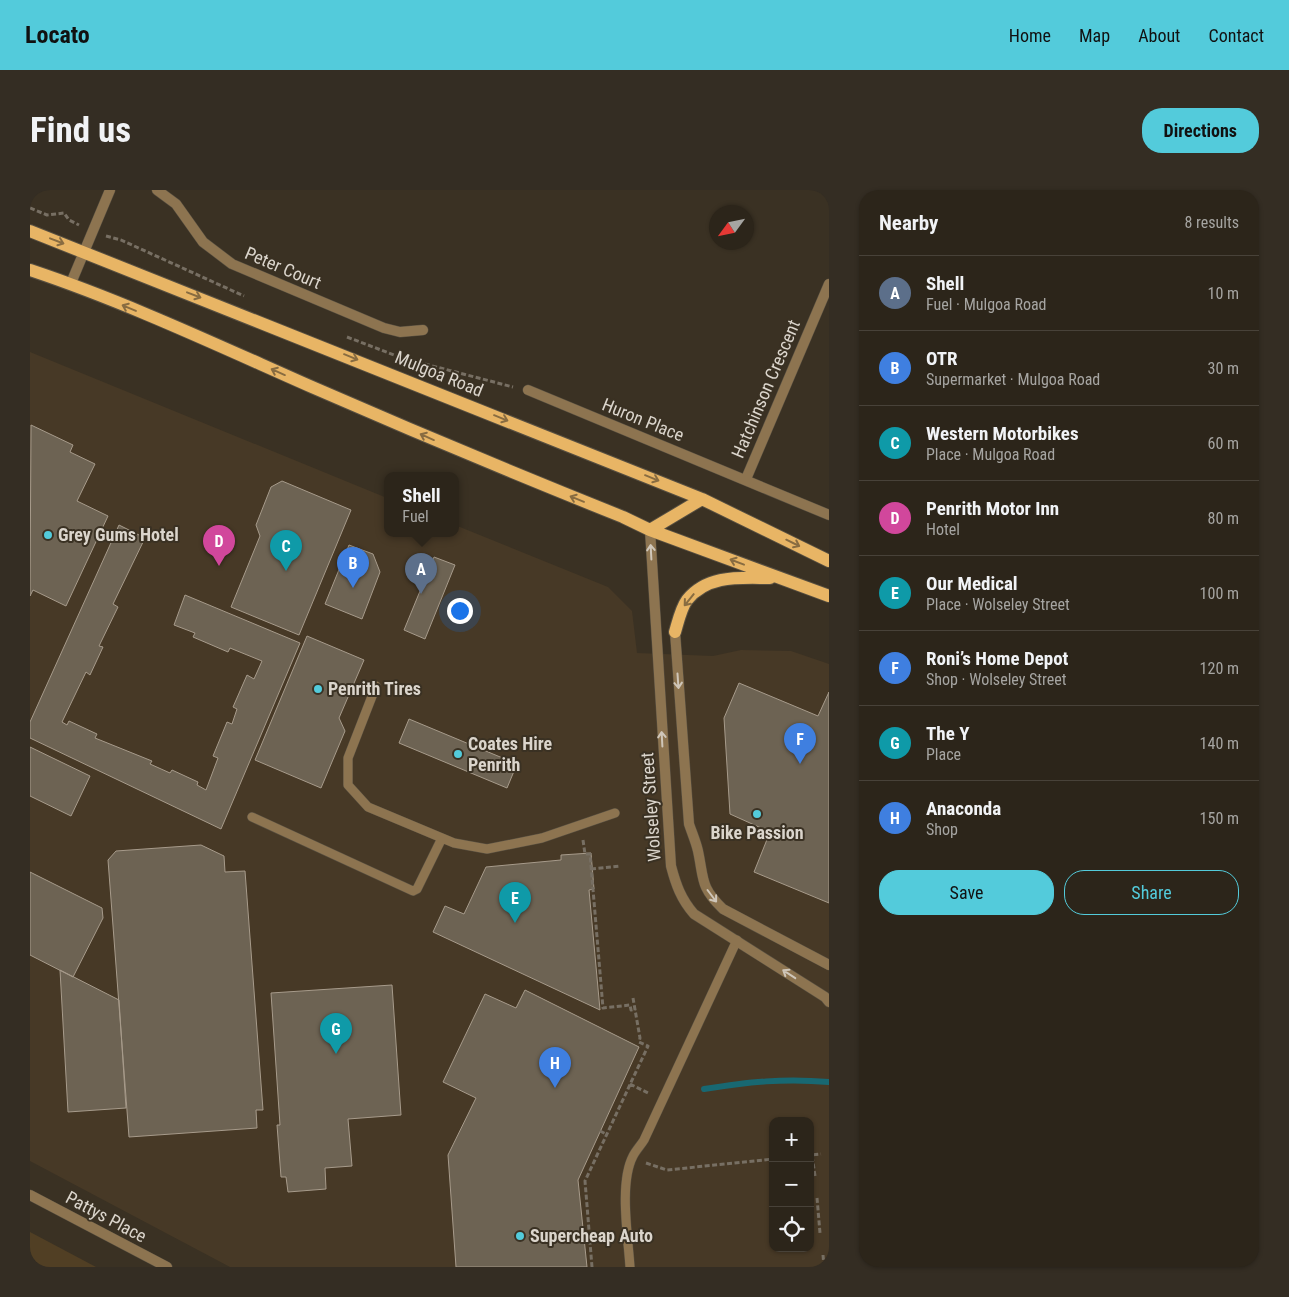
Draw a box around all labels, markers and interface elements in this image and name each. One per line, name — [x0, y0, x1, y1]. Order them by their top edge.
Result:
text: Locato — [25, 21, 90, 49]
text: Home — [1009, 25, 1051, 46]
text: Map — [1079, 25, 1110, 46]
text: About — [1138, 25, 1180, 46]
text: Contact — [1208, 25, 1264, 46]
button: Directions — [1142, 108, 1259, 153]
text: Find us — [30, 110, 131, 151]
north arrow — [709, 205, 754, 250]
text: Nearby — [879, 211, 938, 235]
text: 8 results — [1184, 213, 1239, 232]
one-way arrow — [49, 238, 64, 247]
street label: Peter Court — [242, 242, 325, 293]
text: Shell — [926, 272, 964, 295]
text: A — [890, 284, 900, 303]
text: 10 m — [1207, 284, 1239, 303]
one-way arrow — [186, 291, 201, 300]
text: Fuel · Mulgoa Road — [926, 295, 1047, 314]
one-way arrow — [122, 302, 137, 312]
street label: Hatchinson Crescent — [727, 317, 804, 461]
street label: Mulgoa Road — [392, 346, 486, 401]
text: OTR — [926, 347, 958, 370]
one-way arrow — [342, 353, 358, 362]
text: B — [891, 359, 899, 378]
text: 30 m — [1207, 359, 1239, 378]
one-way arrow — [271, 366, 286, 376]
text: Supermarket · Mulgoa Road — [926, 370, 1100, 389]
street label: Huron Place — [599, 394, 687, 445]
one-way arrow — [493, 414, 508, 423]
text: Western Motorbikes — [926, 422, 1079, 445]
one-way arrow — [420, 432, 435, 442]
text: C — [890, 434, 900, 453]
text: 60 m — [1207, 434, 1239, 453]
text: Place · Mulgoa Road — [926, 445, 1055, 464]
popup — [384, 472, 459, 537]
one-way arrow — [644, 474, 659, 484]
text: Shell — [402, 484, 441, 507]
one-way arrow — [570, 493, 585, 503]
text: Penrith Motor Inn — [926, 497, 1059, 520]
text: Fuel — [402, 507, 429, 526]
text: D — [890, 509, 900, 528]
text: 80 m — [1207, 509, 1239, 528]
text: Hotel — [926, 520, 960, 539]
place label: Grey Gums Hotel — [58, 524, 179, 545]
pin: D — [203, 525, 235, 566]
marker: Grey Gums Hotel — [42, 529, 54, 541]
pin: C — [270, 530, 302, 571]
one-way arrow — [785, 539, 800, 548]
one-way arrow — [646, 544, 656, 560]
pin: B — [337, 547, 369, 588]
pin: A — [405, 553, 437, 594]
one-way arrow — [730, 557, 745, 567]
text: Our Medical — [926, 572, 1018, 595]
text: E — [891, 584, 899, 603]
text: 100 m — [1200, 584, 1239, 603]
one-way arrow — [684, 593, 695, 606]
text: Place · Wolseley Street — [926, 595, 1070, 614]
your location — [447, 598, 473, 624]
text: Roni’s Home Depot — [926, 647, 1068, 670]
text: F — [891, 659, 899, 678]
text: 120 m — [1200, 659, 1239, 678]
text: Shop · Wolseley Street — [926, 670, 1067, 689]
one-way arrow — [674, 673, 683, 689]
place label: Penrith Tires — [328, 678, 421, 699]
marker: Penrith Tires — [312, 683, 324, 695]
text: The Y — [926, 722, 969, 745]
pin: F — [784, 723, 816, 764]
one-way arrow — [658, 731, 667, 747]
place label: Coates Hire Penrith — [468, 733, 553, 775]
text: G — [890, 734, 900, 753]
text: 140 m — [1200, 734, 1239, 753]
text: Place — [926, 745, 961, 764]
marker: Coates Hire Penrith — [452, 748, 464, 760]
street label: Wolseley Street — [636, 752, 665, 862]
text: Anaconda — [926, 797, 1001, 820]
marker: Bike Passion — [751, 808, 763, 820]
text: H — [890, 809, 900, 828]
text: 150 m — [1200, 809, 1239, 828]
text: Shop — [926, 820, 958, 839]
place label: Bike Passion — [710, 822, 804, 843]
button: Save — [879, 870, 1054, 915]
button: Share — [1064, 870, 1239, 915]
pin: E — [499, 882, 531, 923]
one-way arrow — [706, 889, 717, 902]
one-way arrow — [783, 968, 797, 978]
pin: G — [320, 1013, 352, 1054]
pin: H — [539, 1047, 571, 1088]
map controls — [769, 1117, 814, 1252]
button: + — [769, 1117, 814, 1162]
button: − — [769, 1162, 814, 1207]
street label: Pattys Place — [62, 1187, 150, 1247]
button: locate — [769, 1207, 814, 1252]
place label: Supercheap Auto — [530, 1225, 653, 1246]
marker: Supercheap Auto — [514, 1230, 526, 1242]

